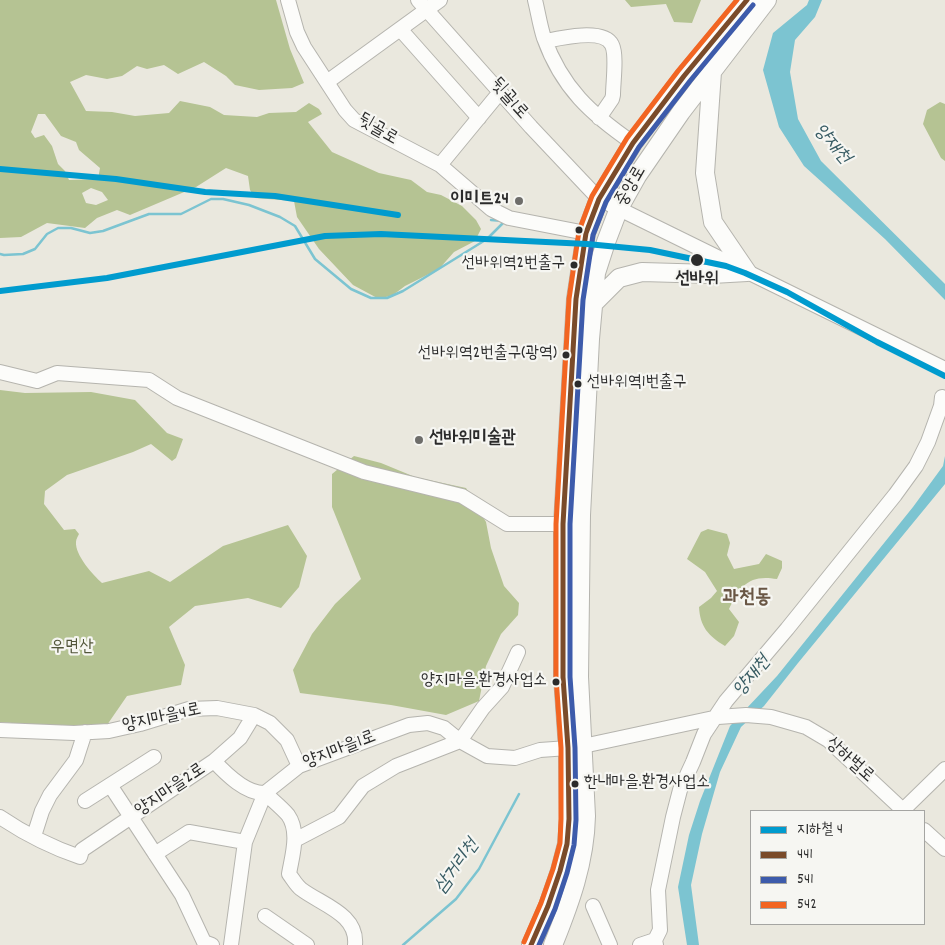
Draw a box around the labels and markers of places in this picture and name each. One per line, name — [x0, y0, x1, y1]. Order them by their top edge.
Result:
place label: 이미트24 — [450, 190, 509, 212]
marker: 이미트24 — [513, 195, 525, 207]
unlabelled marker — [574, 225, 584, 235]
marker: 선바위 — [689, 252, 705, 268]
place label: 선바위역2번출구 — [462, 255, 565, 275]
marker: 선바위역2번출구 — [569, 260, 579, 270]
place label: 선바위 — [675, 270, 719, 292]
place label: 선바위역2번출구(광역) — [418, 345, 557, 365]
marker: 선바위역2번출구(광역) — [561, 350, 571, 360]
place label: 선바위역1번출구 — [587, 374, 686, 394]
marker: 선바위역1번출구 — [573, 379, 583, 389]
place label: 선바위미술관 — [429, 429, 516, 451]
marker: 선바위미술관 — [413, 434, 425, 446]
place label: 양지마을.환경사업소 — [421, 672, 547, 692]
marker: 양지마을.환경사업소 — [551, 677, 561, 687]
place label: 한내마을.환경사업소 — [584, 774, 710, 794]
marker: 한내마을.환경사업소 — [570, 779, 580, 789]

